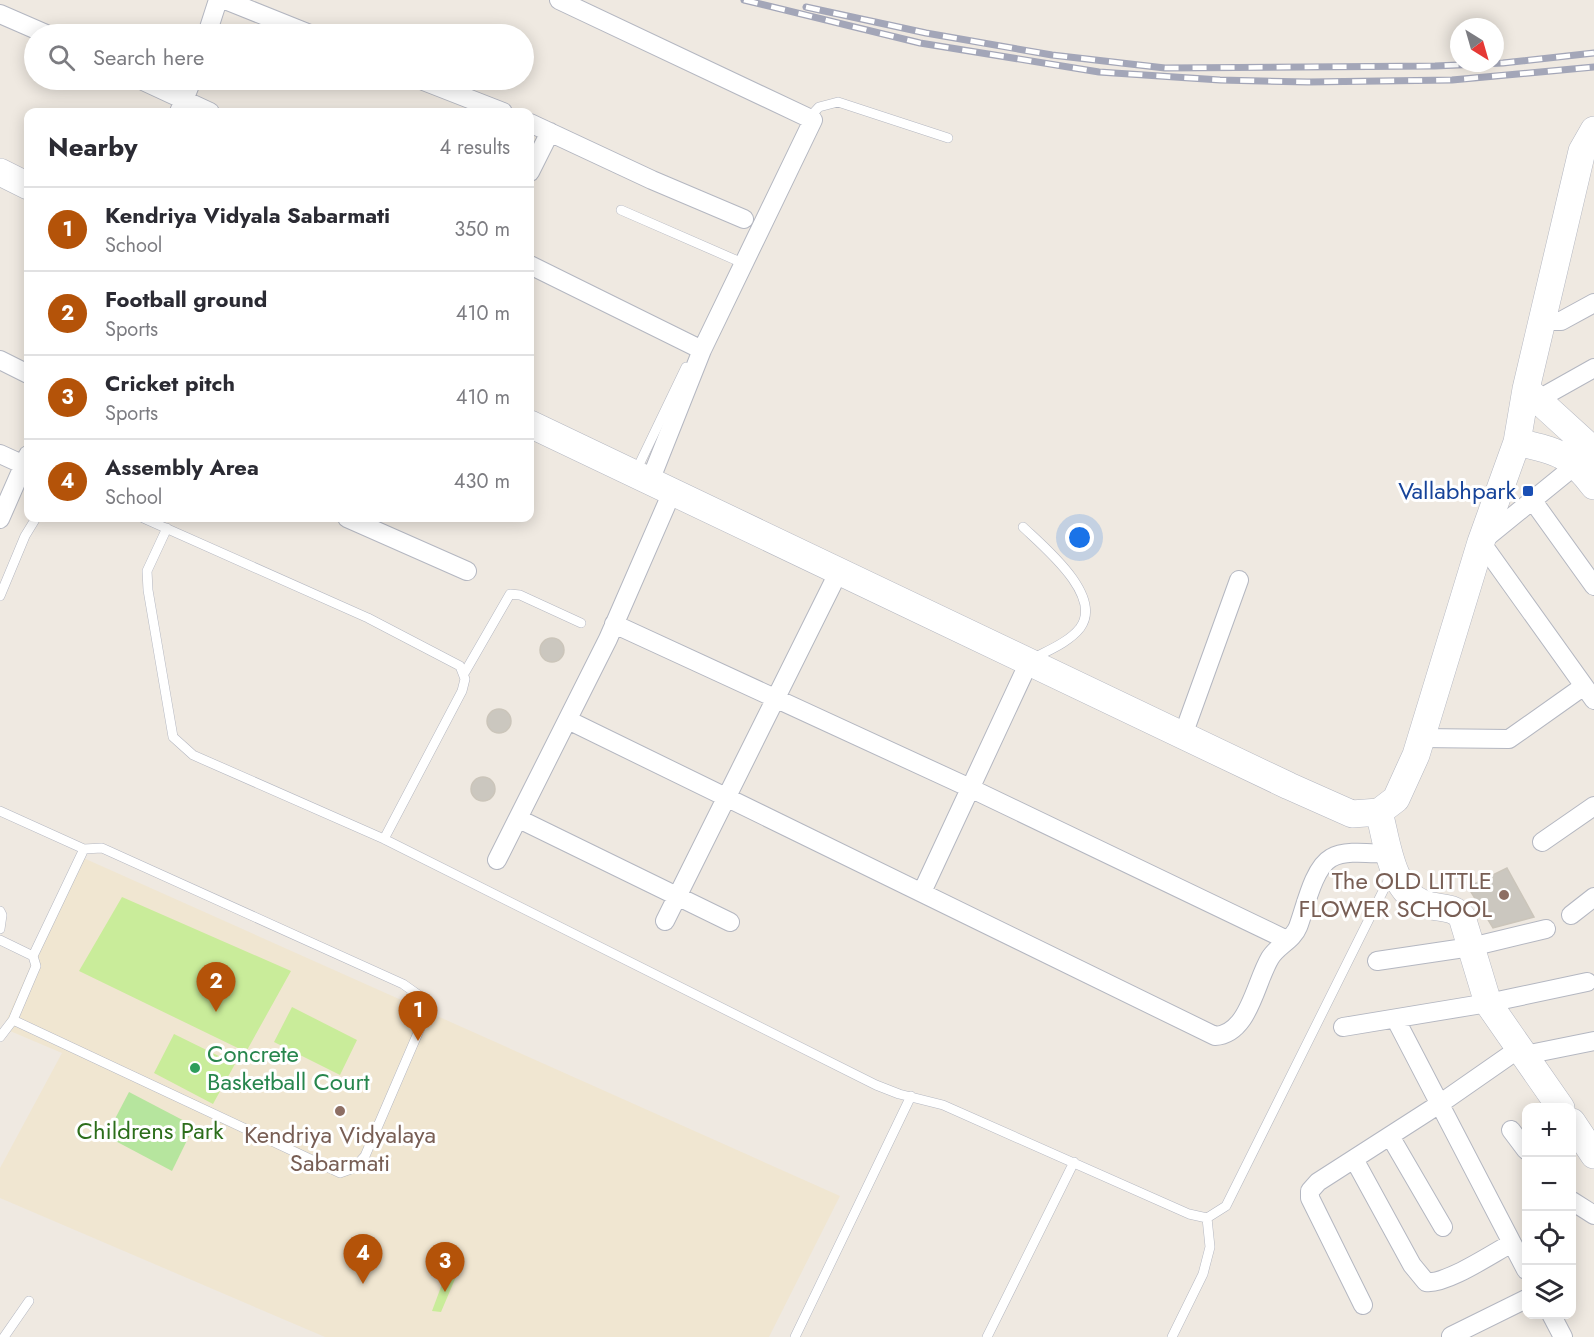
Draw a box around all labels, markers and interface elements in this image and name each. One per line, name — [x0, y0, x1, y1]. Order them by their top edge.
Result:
north arrow — [1450, 18, 1504, 72]
search box — [24, 24, 534, 90]
icon: search — [45, 41, 78, 74]
text: Search here — [93, 41, 204, 73]
text: Nearby — [48, 128, 137, 166]
text: 4 results — [439, 133, 510, 162]
text: Kendriya Vidyala Sabarmati — [105, 199, 390, 231]
text: 1 — [62, 215, 73, 244]
text: 350 m — [454, 215, 510, 244]
text: School — [105, 231, 162, 260]
text: Football ground — [105, 283, 267, 315]
text: 2 — [61, 299, 74, 328]
text: 410 m — [456, 299, 510, 328]
text: Sports — [105, 315, 158, 344]
text: Cricket pitch — [105, 367, 235, 399]
text: 3 — [61, 383, 74, 412]
text: 410 m — [456, 383, 510, 412]
text: Sports — [105, 399, 158, 428]
text: Assembly Area — [105, 451, 259, 483]
text: 4 — [61, 467, 74, 496]
text: 430 m — [454, 467, 510, 496]
place label: Vallabhpark — [1398, 473, 1516, 508]
text: School — [105, 483, 162, 512]
marker: Vallabhpark — [1521, 484, 1535, 498]
your location — [1065, 523, 1094, 552]
place label: The OLD LITTLE FLOWER SCHOOL — [1299, 863, 1492, 926]
marker: The OLD LITTLE FLOWER SCHOOL — [1497, 888, 1511, 902]
pin: 2 — [196, 962, 236, 1012]
pin: 1 — [398, 992, 438, 1041]
place label: Concrete Basketball Court — [207, 1036, 370, 1099]
marker: Concrete Basketball Court — [188, 1061, 202, 1075]
map controls — [1522, 1103, 1576, 1319]
button: + — [1522, 1103, 1576, 1157]
marker: Kendriya Vidyalaya Sabarmati — [333, 1104, 347, 1118]
park label: Childrens Park — [77, 1113, 224, 1148]
place label: Kendriya Vidyalaya Sabarmati — [244, 1117, 436, 1180]
button: − — [1522, 1157, 1576, 1211]
button: locate — [1522, 1211, 1576, 1265]
pin: 4 — [344, 1234, 382, 1284]
pin: 3 — [426, 1242, 464, 1292]
button: layers — [1522, 1265, 1576, 1319]

